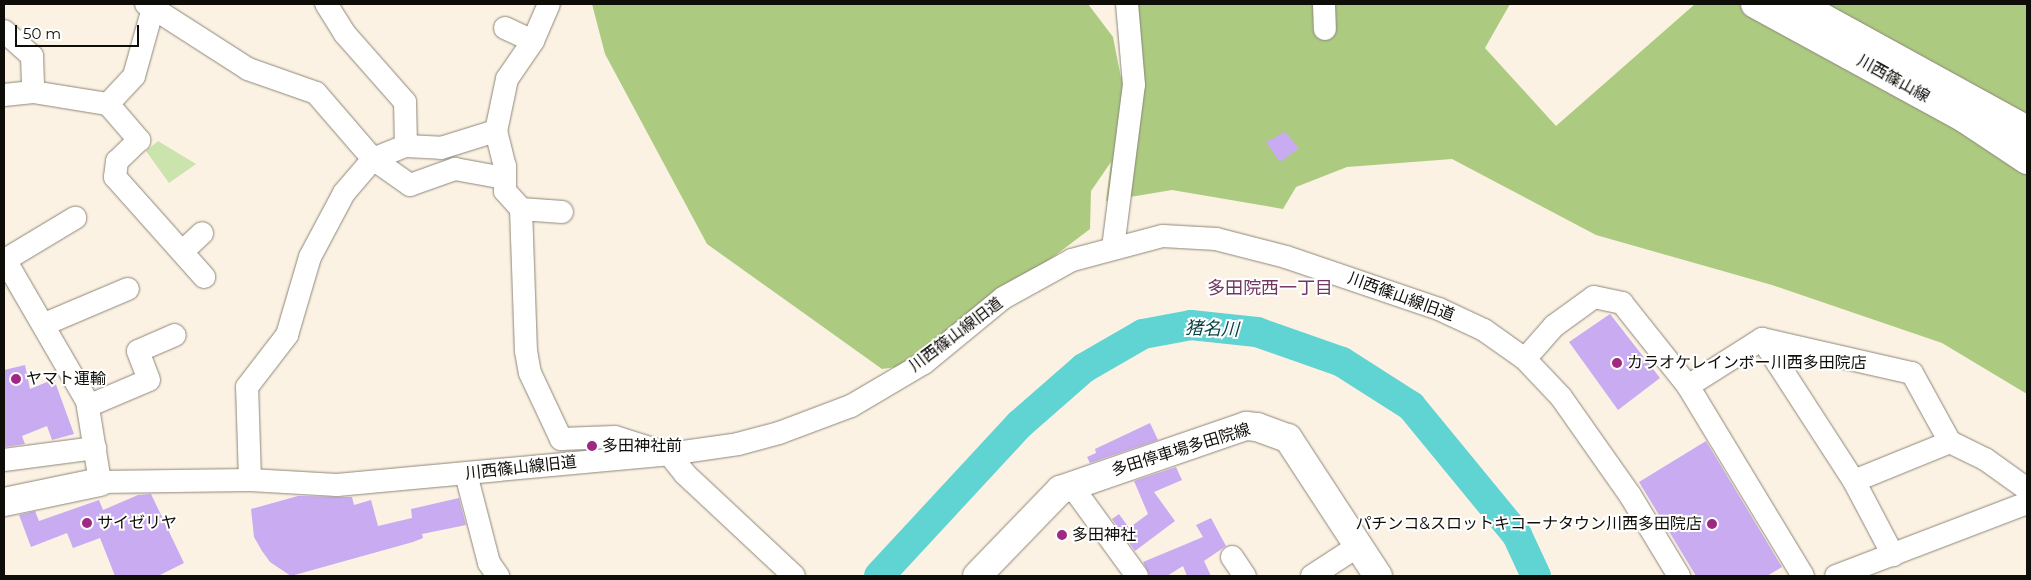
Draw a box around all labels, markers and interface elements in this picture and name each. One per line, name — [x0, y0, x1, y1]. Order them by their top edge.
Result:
scale bar — [18, 15, 141, 47]
text: 50 m — [23, 24, 61, 43]
street label: 川西篠山線 — [1853, 51, 1933, 107]
street label: 川西篠山線旧道 — [1345, 269, 1457, 325]
district label: 多田院西一丁目 — [1207, 277, 1333, 299]
street label: 川西篠山線旧道 — [905, 294, 1007, 376]
water label: 猪名川 — [1185, 317, 1239, 341]
place label: カラオケレインボー川西多田院店 — [1627, 353, 1867, 373]
marker: カラオケレインボー川西多田院店 — [1611, 357, 1623, 369]
place label: ヤマト運輸 — [26, 369, 106, 389]
marker: ヤマト運輸 — [10, 373, 22, 385]
street label: 多田停車場多田院線 — [1109, 420, 1253, 480]
place label: 多田神社前 — [602, 436, 682, 456]
marker: 多田神社前 — [586, 440, 598, 452]
street label: 川西篠山線旧道 — [464, 453, 578, 483]
place label: サイゼリヤ — [97, 513, 177, 533]
place label: パチンコ&スロットキコーナタウン川西多田院店 — [1355, 514, 1702, 534]
marker: サイゼリヤ — [81, 517, 93, 529]
marker: パチンコ&スロットキコーナタウン川西多田院店 — [1706, 518, 1718, 530]
place label: 多田神社 — [1072, 525, 1136, 545]
marker: 多田神社 — [1056, 529, 1068, 541]

